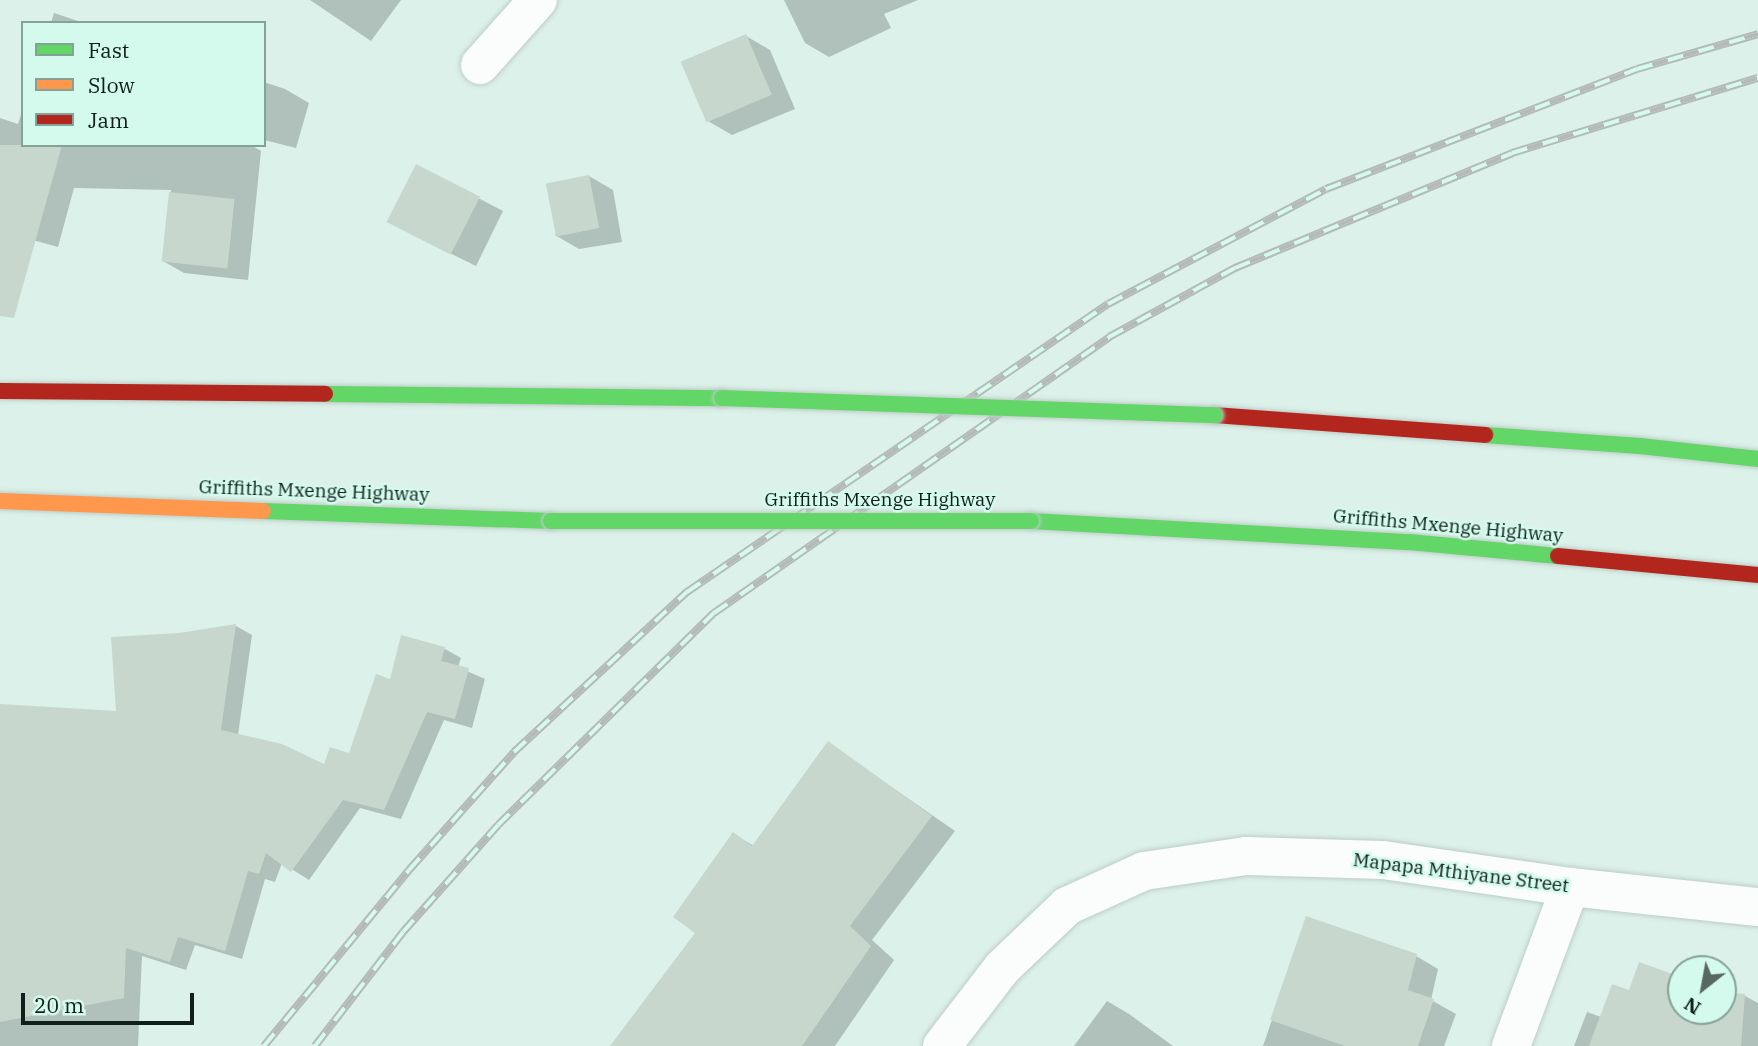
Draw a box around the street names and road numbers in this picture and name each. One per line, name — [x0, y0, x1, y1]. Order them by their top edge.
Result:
street label: Griffiths Mxenge Highway — [198, 476, 430, 506]
street label: Griffiths Mxenge Highway — [765, 489, 995, 511]
street label: Griffiths Mxenge Highway — [1332, 505, 1564, 547]
street label: Mapapa Mthiyane Street — [1352, 848, 1570, 898]

